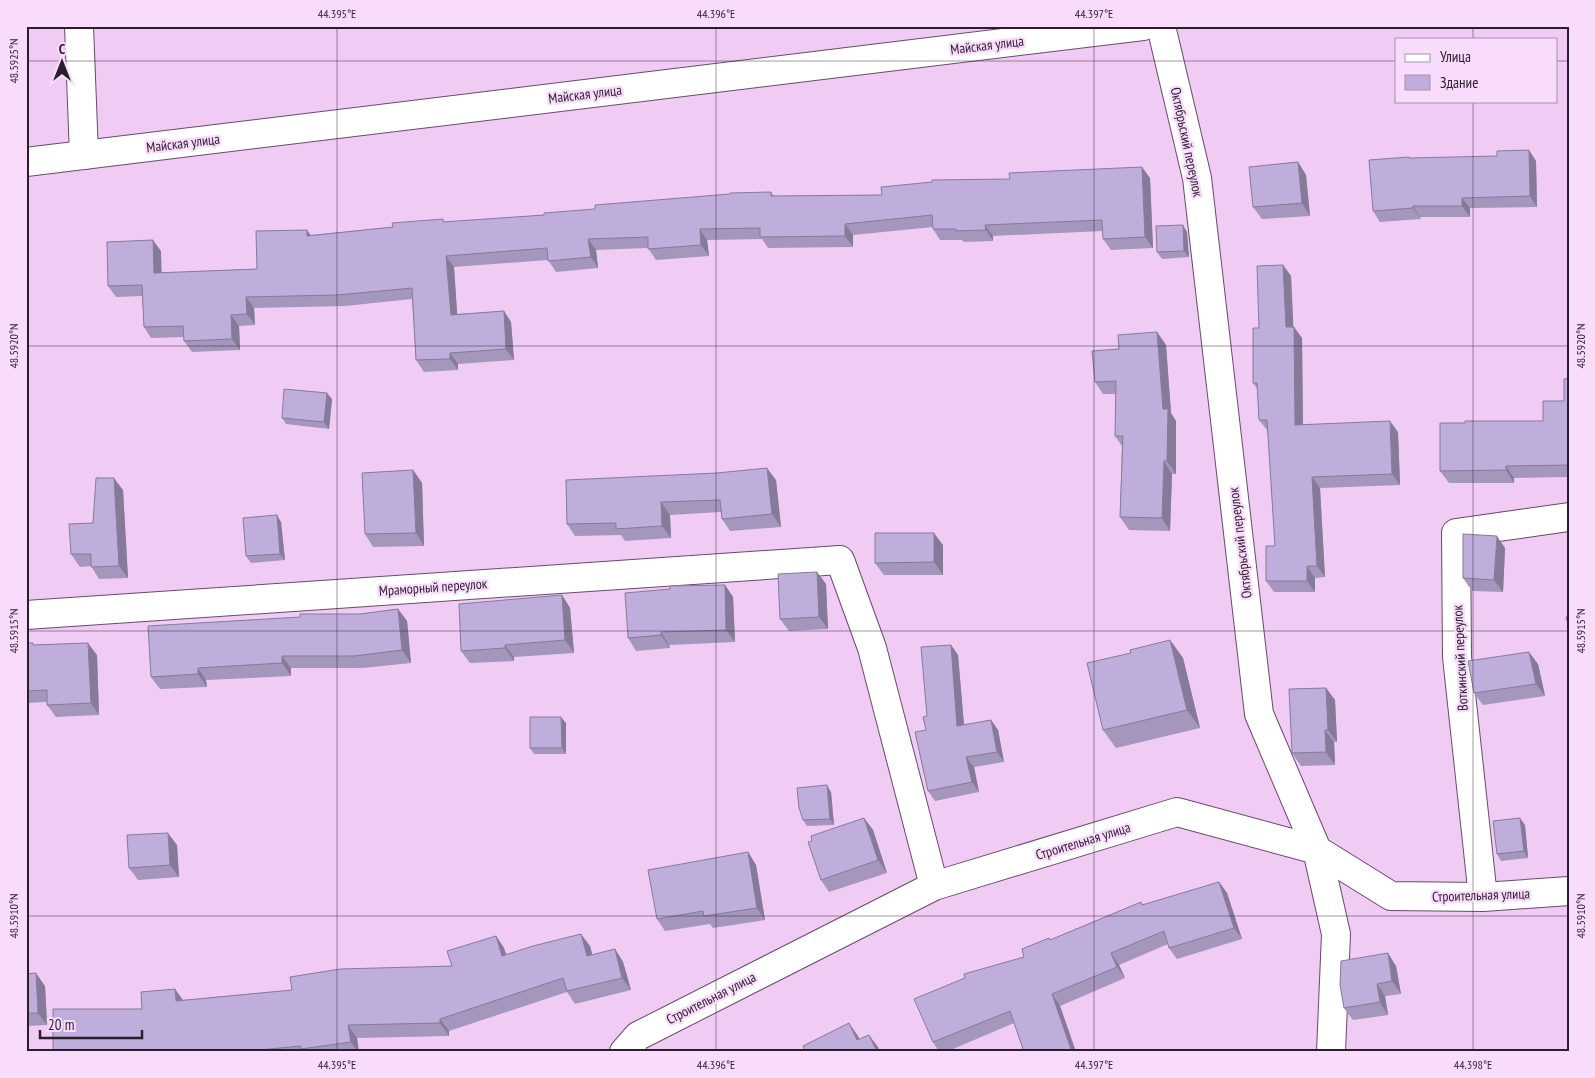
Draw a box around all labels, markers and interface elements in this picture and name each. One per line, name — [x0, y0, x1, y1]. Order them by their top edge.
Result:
text: 44.395°E — [318, 6, 356, 21]
text: 44.396°E — [697, 6, 735, 21]
text: 44.397°E — [1075, 6, 1113, 21]
street label: Майская улица — [949, 32, 1025, 58]
text: 48.5925°N — [6, 38, 21, 84]
north arrow — [38, 38, 88, 88]
legend — [1395, 38, 1558, 102]
text: С — [59, 40, 66, 58]
text: Улица — [1440, 47, 1471, 66]
text: Здание — [1440, 73, 1478, 92]
street label: Майская улица — [547, 81, 623, 107]
street label: Октябрьский переулок — [1167, 85, 1208, 199]
street label: Майская улица — [145, 130, 221, 156]
text: 48.5920°N — [6, 323, 21, 369]
text: 48.5920°N — [1573, 323, 1588, 369]
street label: Октябрьский переулок — [1224, 486, 1256, 600]
street label: Мраморный переулок — [378, 574, 488, 600]
street label: Воткинский переулок — [1448, 604, 1472, 711]
text: 48.5915°N — [6, 608, 21, 654]
text: 48.5915°N — [1573, 608, 1588, 654]
street label: Строительная улица — [1034, 818, 1132, 864]
street label: Строительная улица — [1432, 884, 1530, 906]
text: 48.5910°N — [6, 893, 21, 939]
text: 48.5910°N — [1573, 893, 1588, 939]
street label: Строительная улица — [663, 968, 759, 1028]
scale bar — [40, 1008, 142, 1040]
text: 20 m — [48, 1015, 74, 1034]
text: 44.395°E — [318, 1057, 356, 1072]
text: 44.396°E — [697, 1057, 735, 1072]
text: 44.397°E — [1075, 1057, 1113, 1072]
text: 44.398°E — [1454, 1057, 1492, 1072]

